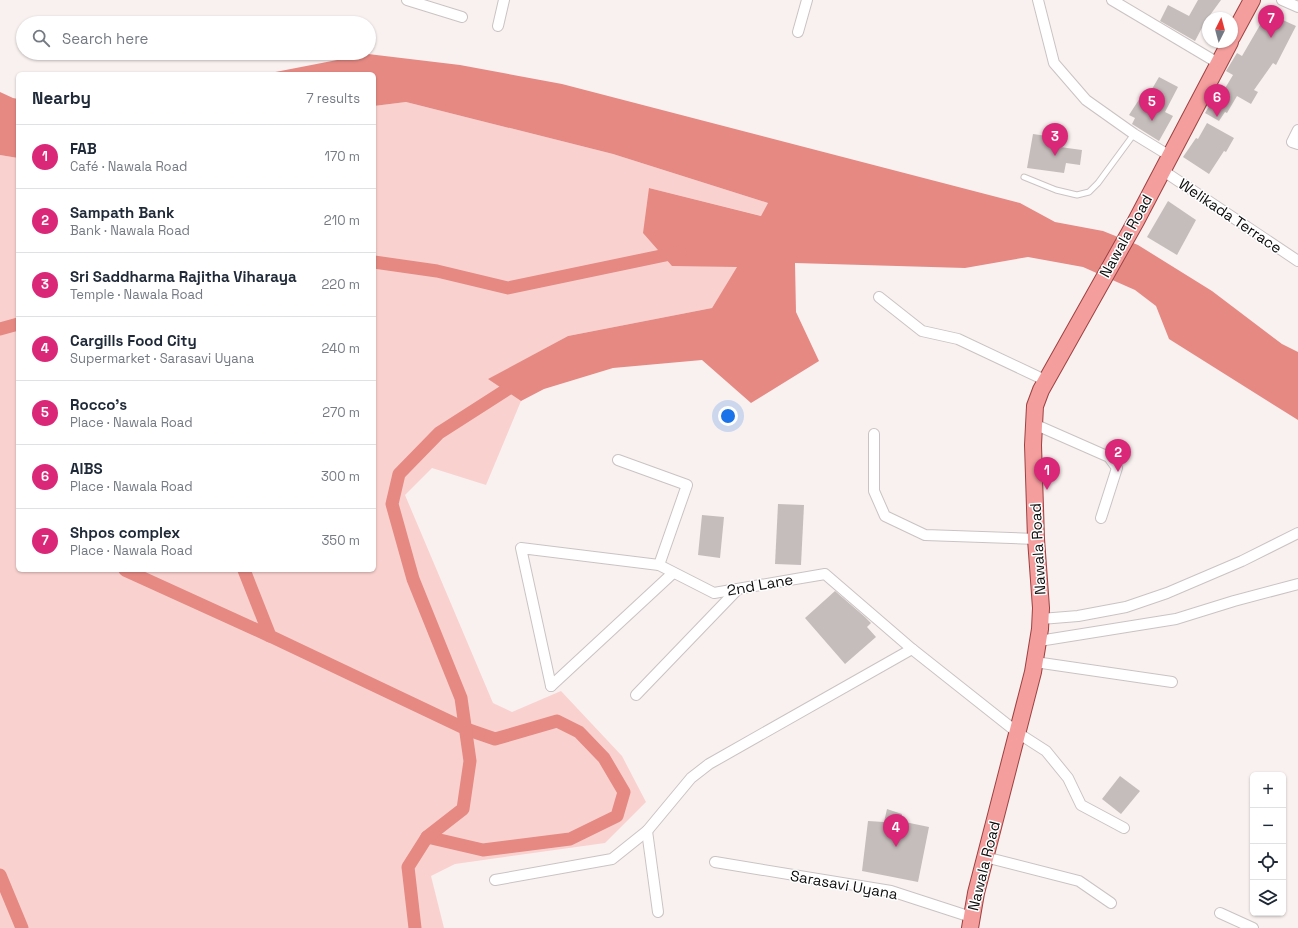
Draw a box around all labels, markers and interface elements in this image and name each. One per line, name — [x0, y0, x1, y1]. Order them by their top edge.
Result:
pin: 7 — [1258, 5, 1284, 38]
north arrow — [1202, 12, 1238, 48]
search box — [16, 16, 376, 60]
icon: search — [30, 27, 52, 49]
text: Search here — [62, 29, 148, 48]
pin: 6 — [1204, 84, 1230, 117]
text: Nearby — [32, 87, 91, 109]
pin: 5 — [1139, 88, 1165, 121]
text: 7 results — [306, 90, 360, 107]
pin: 3 — [1042, 123, 1068, 156]
text: FAB — [70, 139, 97, 158]
text: 1 — [42, 148, 48, 165]
text: 170 m — [324, 148, 360, 165]
text: Café · Nawala Road — [70, 158, 187, 175]
street label: Welikada Terrace — [1175, 174, 1286, 257]
street label: Nawala Road — [1095, 191, 1156, 281]
text: Sampath Bank — [70, 203, 175, 222]
text: 2 — [41, 212, 49, 229]
text: 210 m — [324, 212, 360, 229]
text: Bank · Nawala Road — [70, 222, 190, 239]
text: Sri Saddharma Rajitha Viharaya — [70, 267, 297, 286]
text: 3 — [41, 276, 49, 293]
text: 220 m — [321, 276, 360, 293]
text: Temple · Nawala Road — [70, 286, 203, 303]
text: Cargills Food City — [70, 331, 197, 350]
text: 4 — [41, 340, 49, 357]
text: 240 m — [322, 340, 360, 357]
text: Supermarket · Sarasavi Uyana — [70, 350, 254, 367]
text: Rocco's — [70, 395, 127, 414]
text: 5 — [41, 404, 49, 421]
text: 270 m — [322, 404, 360, 421]
your location — [718, 406, 738, 426]
text: Place · Nawala Road — [70, 414, 193, 431]
pin: 2 — [1105, 439, 1131, 472]
pin: 1 — [1034, 457, 1060, 490]
text: AIBS — [70, 459, 103, 478]
text: 6 — [41, 468, 49, 485]
text: 300 m — [321, 468, 360, 485]
text: Place · Nawala Road — [70, 478, 193, 495]
street label: Nawala Road — [1026, 503, 1049, 595]
text: Shpos complex — [70, 523, 180, 542]
text: 7 — [41, 532, 49, 549]
text: 350 m — [322, 532, 360, 549]
text: Place · Nawala Road — [70, 542, 193, 559]
street label: 2nd Lane — [725, 569, 794, 600]
map controls — [1250, 772, 1286, 916]
button: + — [1250, 772, 1286, 808]
button: − — [1250, 808, 1286, 844]
pin: 4 — [883, 814, 909, 847]
street label: Nawala Road — [963, 819, 1004, 913]
button: locate — [1250, 844, 1286, 880]
street label: Sarasavi Uyana — [789, 866, 900, 903]
button: layers — [1250, 880, 1286, 916]

